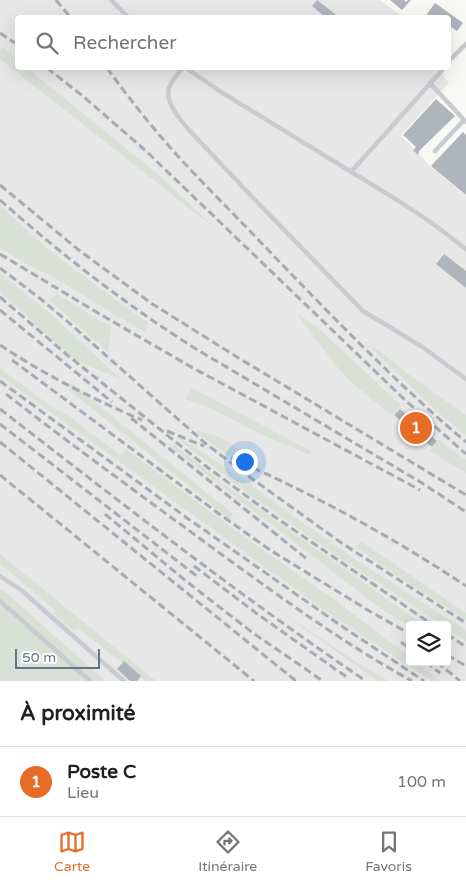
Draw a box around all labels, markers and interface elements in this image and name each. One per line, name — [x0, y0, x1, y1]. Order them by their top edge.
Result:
search box — [15, 15, 451, 70]
icon: search — [33, 29, 61, 57]
text: Rechercher — [73, 32, 176, 54]
pin: 1 — [400, 409, 432, 447]
your location — [232, 449, 258, 475]
map controls — [406, 621, 451, 666]
button: layers — [406, 621, 451, 666]
scale bar — [15, 646, 100, 669]
text: 50 m — [22, 649, 56, 666]
text: À proximité — [20, 701, 135, 726]
text: Poste C — [67, 761, 136, 783]
text: 1 — [31, 772, 41, 792]
text: 100 m — [397, 772, 446, 792]
text: Lieu — [67, 783, 99, 803]
tab: Carte — [54, 828, 90, 875]
tab: Itinéraire — [198, 828, 257, 875]
tab: Favoris — [365, 828, 412, 875]

